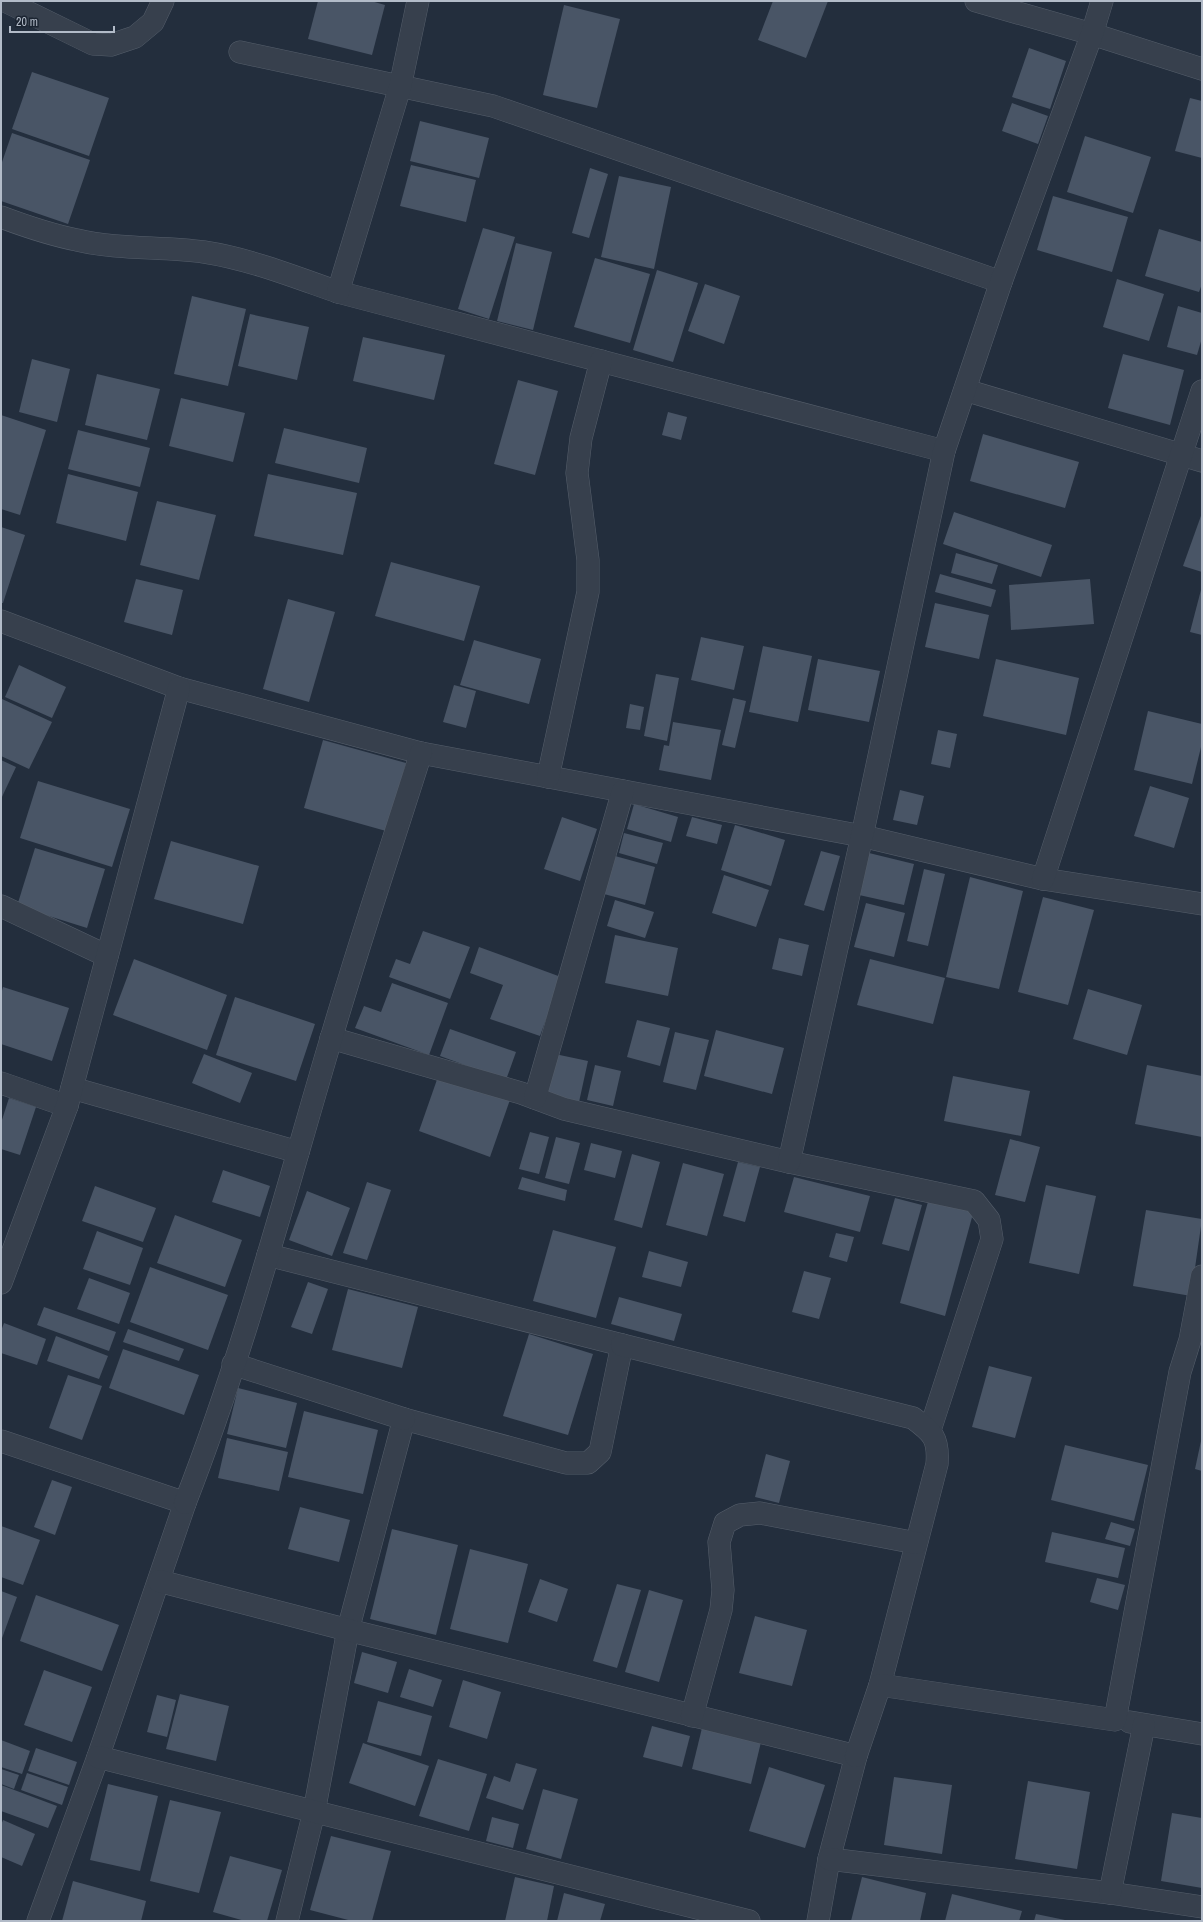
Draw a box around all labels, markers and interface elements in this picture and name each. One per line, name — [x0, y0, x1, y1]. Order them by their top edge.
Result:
scale bar — [10, 8, 114, 34]
text: 20 m — [16, 14, 38, 30]

